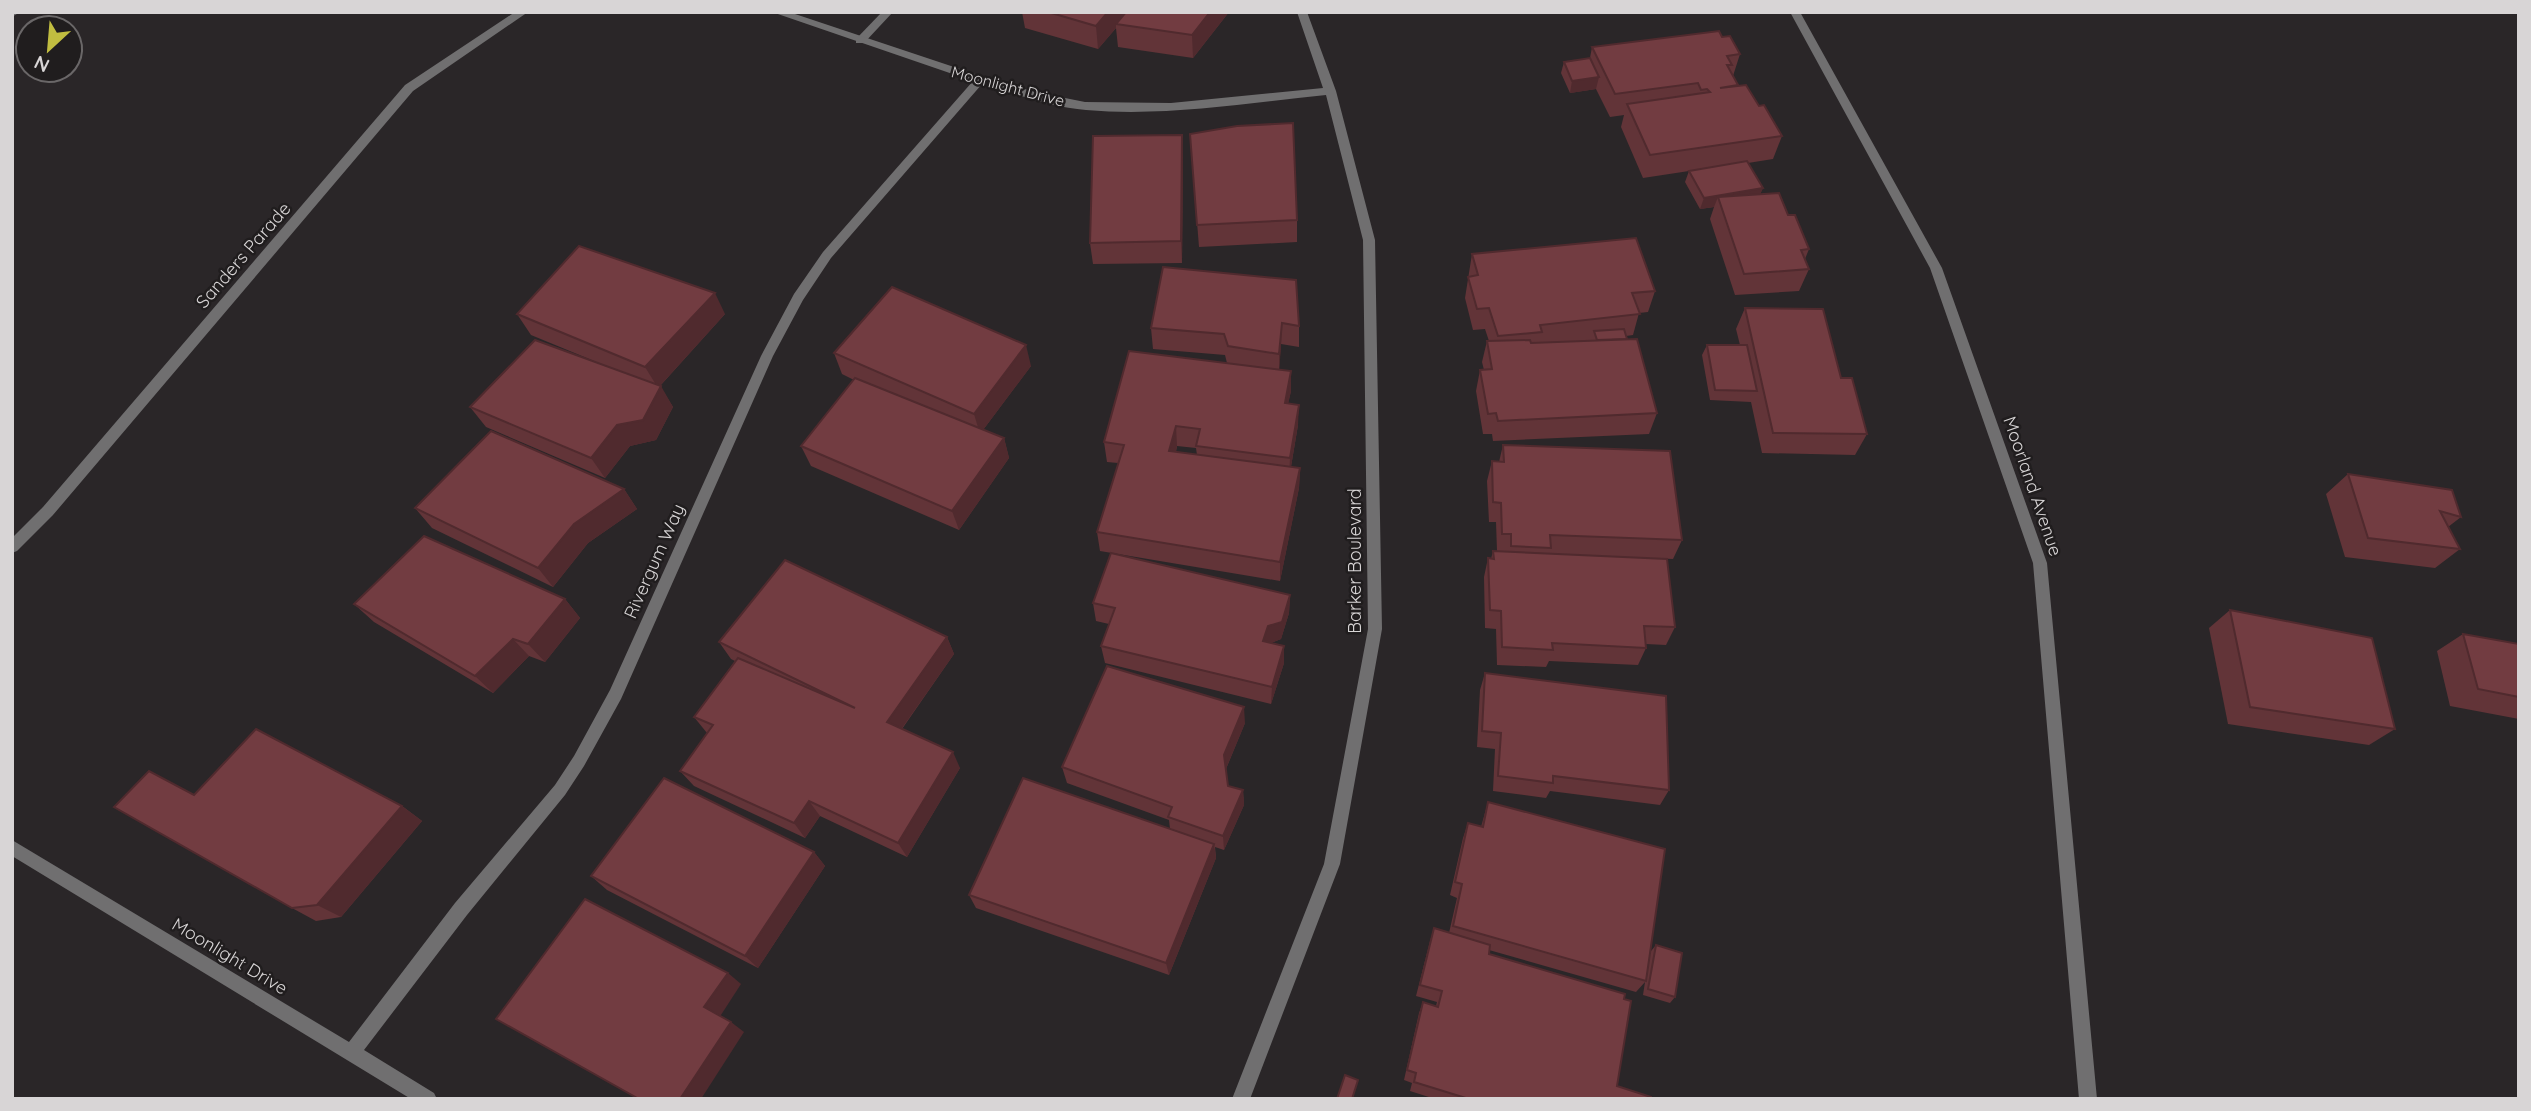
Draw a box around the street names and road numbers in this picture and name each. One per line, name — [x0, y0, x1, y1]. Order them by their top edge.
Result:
street label: Moonlight Drive — [949, 61, 1067, 111]
street label: Sanders Parade — [191, 197, 295, 313]
street label: Moorland Avenue — [1998, 413, 2068, 559]
street label: Barker Boulevard — [1343, 488, 1366, 634]
street label: Rivergum Way — [618, 500, 690, 622]
street label: Moonlight Drive — [168, 912, 292, 1000]

